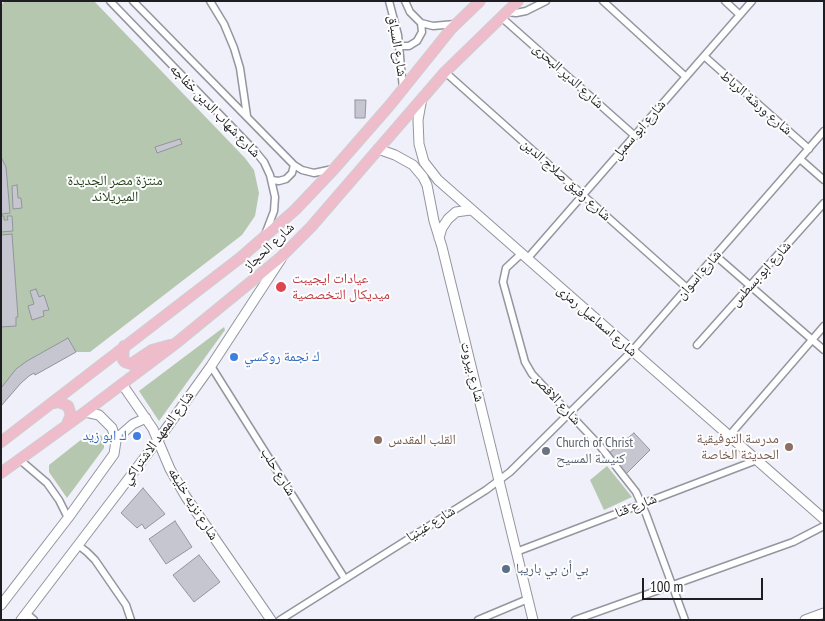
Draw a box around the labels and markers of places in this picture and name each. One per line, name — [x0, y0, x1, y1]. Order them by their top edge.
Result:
place label: عيادات ايجيبت ميديكال التخصصية — [292, 271, 390, 304]
marker: عيادات ايجيبت ميديكال التخصصية — [274, 280, 288, 294]
place label: ك نجمة روكسي — [244, 349, 320, 365]
marker: ك نجمة روكسي — [228, 351, 240, 363]
place label: ك ابو زيد — [83, 428, 127, 444]
marker: ك ابو زيد — [131, 430, 143, 442]
place label: مدرسة التوفيقية الحديثة الخاصة — [696, 431, 779, 464]
place label: القلب المقدس — [388, 432, 456, 448]
marker: القلب المقدس — [372, 434, 384, 446]
place label: Church of Christ كنيسة المسيح — [556, 435, 633, 468]
marker: مدرسة التوفيقية الحديثة الخاصة — [783, 441, 795, 453]
marker: Church of Christ كنيسة المسيح — [540, 445, 552, 457]
place label: بي أن بي باريبا — [516, 561, 589, 577]
marker: بي أن بي باريبا — [500, 563, 512, 575]

